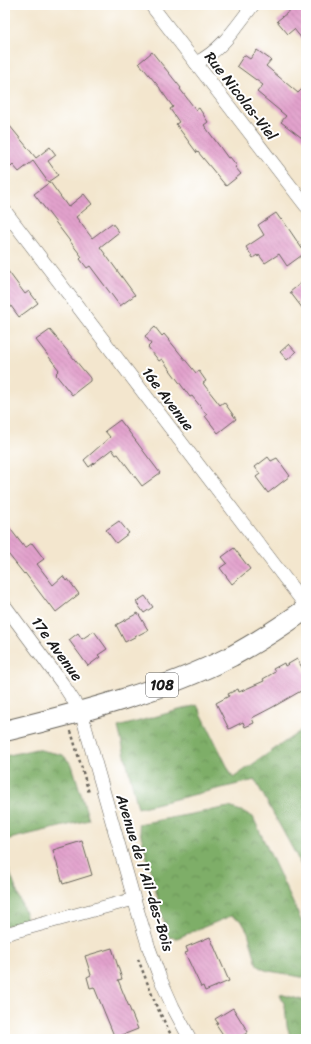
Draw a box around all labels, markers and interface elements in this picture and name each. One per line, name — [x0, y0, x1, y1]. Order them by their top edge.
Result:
street label: Rue Nicolas-Viel — [198, 46, 285, 147]
street label: 16e Avenue — [135, 361, 201, 437]
street label: 17e Avenue — [24, 611, 90, 687]
road number: 108 — [146, 673, 178, 697]
street label: Avenue de l'Ail-des-Bois — [108, 790, 181, 955]

